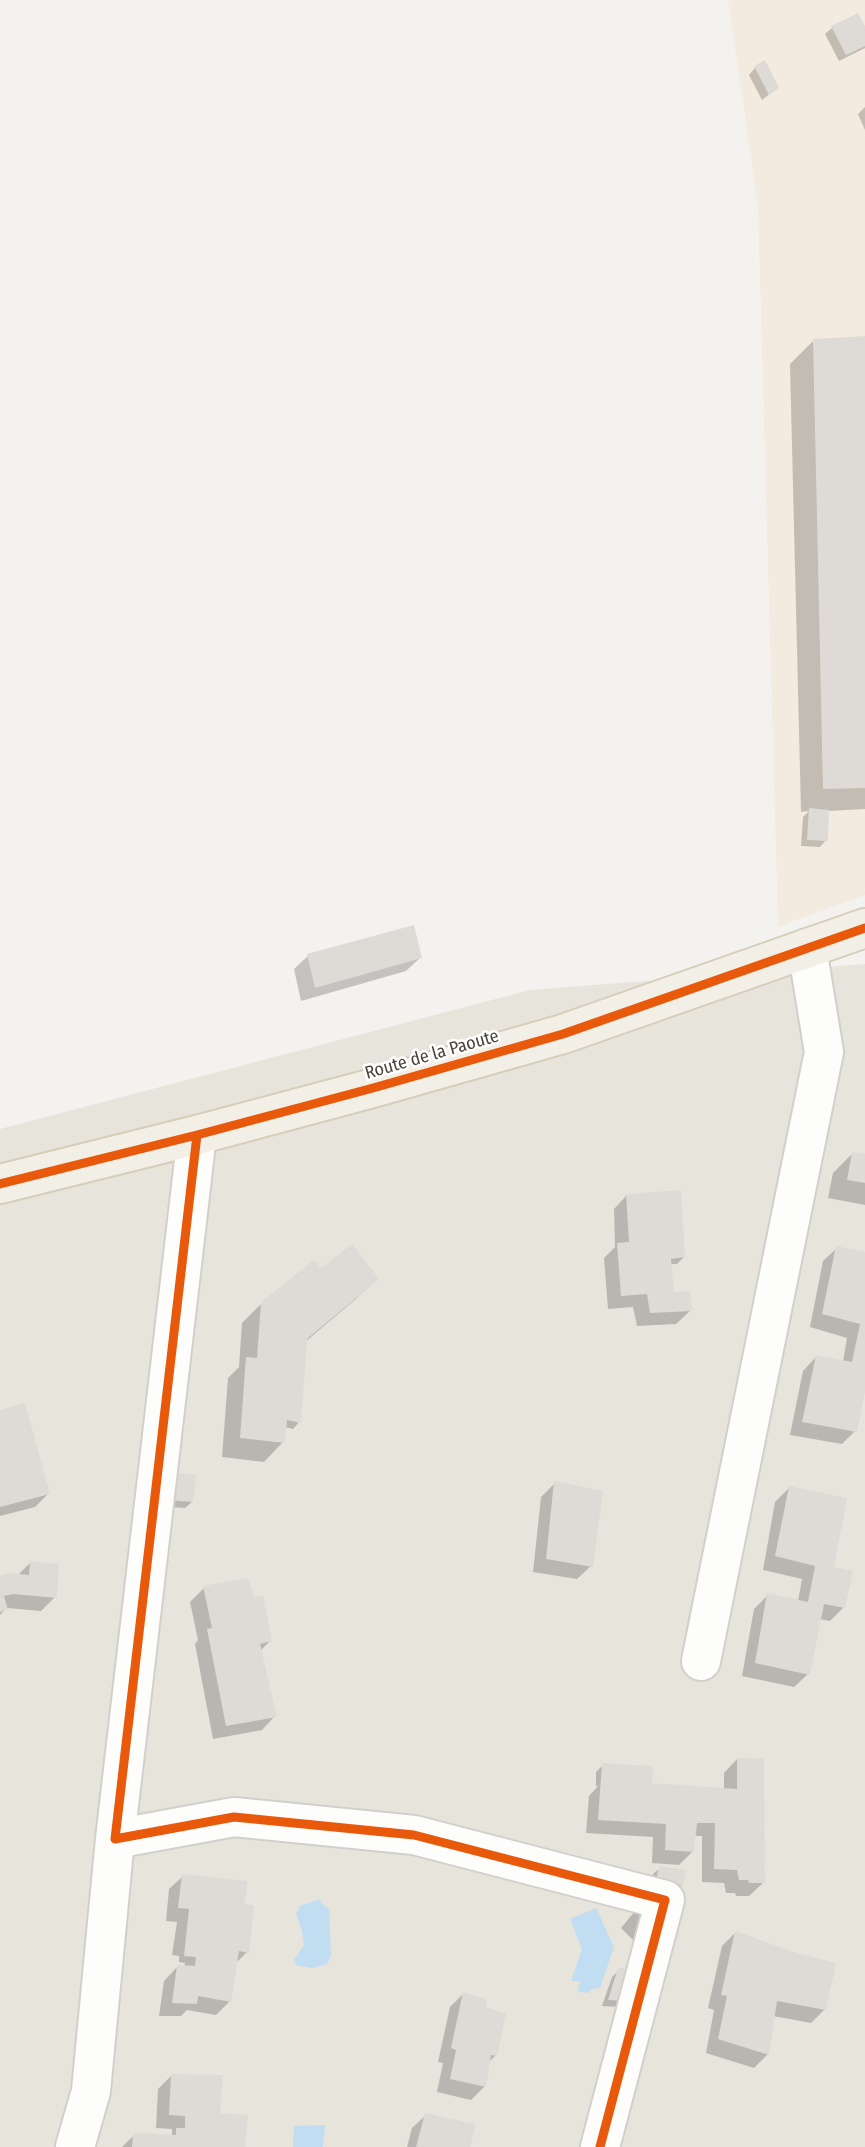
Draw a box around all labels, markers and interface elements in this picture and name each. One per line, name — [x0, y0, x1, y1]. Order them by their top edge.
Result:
street label: Route de la Paoute — [363, 1026, 501, 1084]

